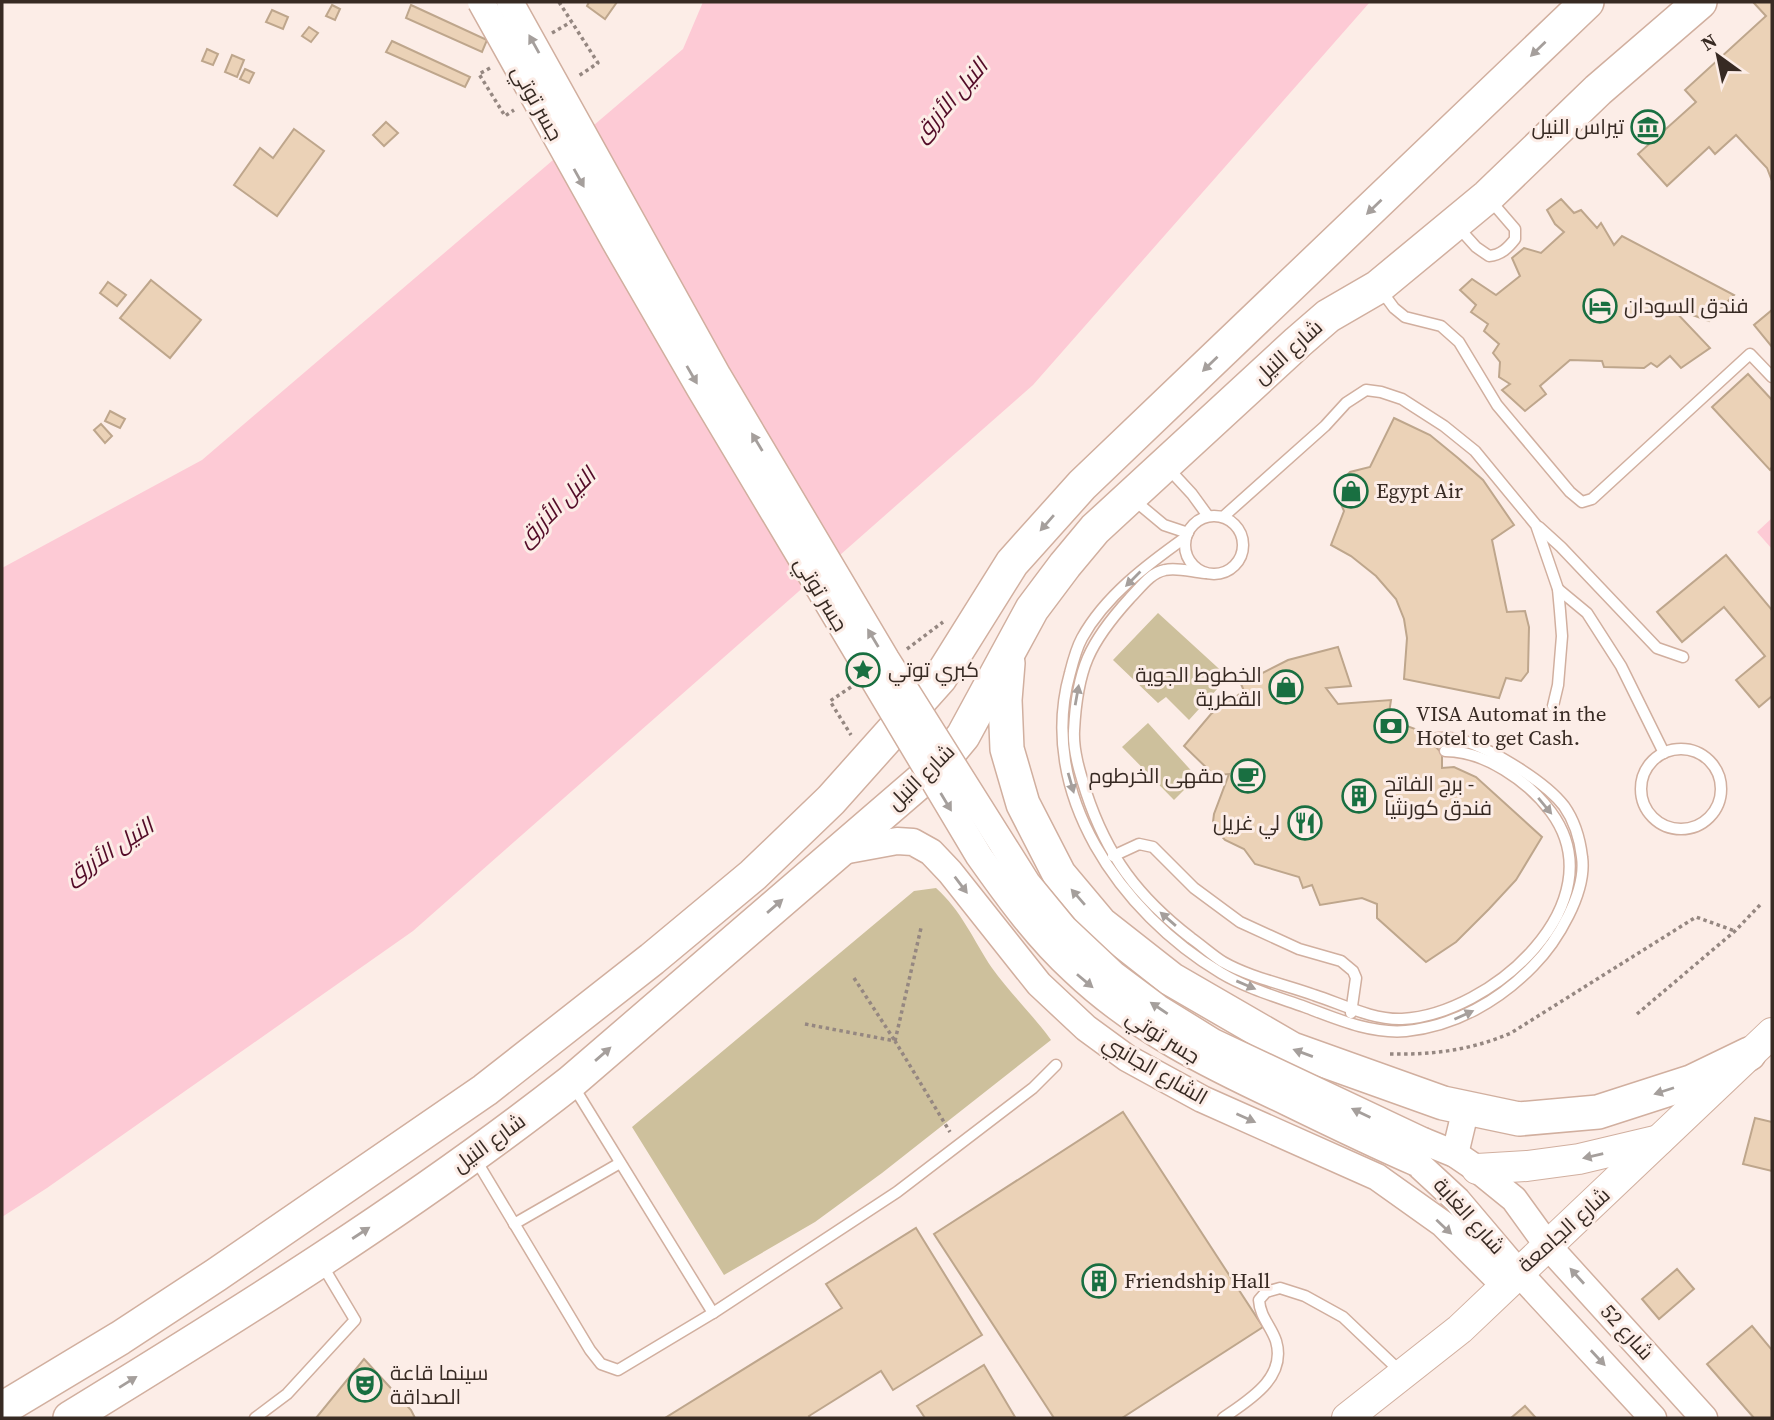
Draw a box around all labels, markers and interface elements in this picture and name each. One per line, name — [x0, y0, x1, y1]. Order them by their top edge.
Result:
north arrow — [1683, 21, 1753, 91]
text: N — [1696, 27, 1722, 56]
one-way arrow — [528, 35, 540, 54]
one-way arrow — [1529, 41, 1547, 57]
water label: النيل الأزرق — [905, 49, 997, 148]
street label: جسر توتي — [503, 60, 570, 147]
museum icon: تيراس النيل — [1629, 108, 1667, 146]
place label: تيراس النيل — [1531, 112, 1624, 141]
one-way arrow — [573, 168, 585, 187]
one-way arrow — [1366, 198, 1383, 215]
hotel icon: فندق السودان — [1581, 287, 1619, 325]
place label: فندق السودان — [1624, 291, 1749, 320]
street label: شارع النيل — [1247, 313, 1329, 391]
one-way arrow — [1202, 356, 1219, 372]
one-way arrow — [686, 365, 698, 385]
one-way arrow — [752, 432, 764, 452]
water label: النيل الأزرق — [509, 458, 605, 554]
shop icon: Egypt Air — [1332, 472, 1370, 510]
place label: Egypt Air — [1376, 476, 1463, 505]
one-way arrow — [1039, 514, 1055, 532]
street label: جسر توتي — [786, 551, 855, 638]
one-way arrow — [1124, 570, 1141, 587]
one-way arrow — [867, 628, 879, 647]
place icon: كبري توتي — [844, 651, 882, 689]
place label: كبري توتي — [888, 655, 979, 686]
place label: الخطوط الجوية القطرية — [1135, 660, 1262, 713]
shop icon: الخطوط الجوية القطرية — [1267, 668, 1305, 706]
one-way arrow — [1072, 684, 1083, 706]
place label: VISA Automat in the Hotel to get Cash. — [1416, 699, 1607, 752]
bank icon: VISA Automat in the Hotel to get Cash. — [1372, 707, 1410, 745]
street label: شارع النيل — [880, 737, 961, 816]
cafe icon: مقهى الخرطوم — [1229, 757, 1267, 795]
place label: مقهى الخرطوم — [1089, 761, 1224, 790]
place label: برج الفاتح - فندق كورنثيا — [1384, 769, 1492, 822]
one-way arrow — [1066, 773, 1077, 795]
building icon: برج الفاتح - فندق كورنثيا — [1340, 777, 1378, 815]
one-way arrow — [940, 792, 953, 811]
one-way arrow — [1538, 796, 1553, 814]
restaurant icon: لي غريل — [1286, 804, 1324, 842]
place label: لي غريل — [1213, 808, 1280, 839]
water label: النيل الأزرق — [58, 809, 162, 892]
one-way arrow — [953, 876, 967, 894]
one-way arrow — [1071, 888, 1086, 905]
one-way arrow — [766, 898, 784, 914]
one-way arrow — [1160, 911, 1177, 927]
one-way arrow — [1076, 973, 1094, 989]
one-way arrow — [1236, 980, 1257, 991]
one-way arrow — [1150, 1001, 1168, 1015]
street label: جسر توتي — [1120, 1002, 1206, 1072]
one-way arrow — [1453, 1009, 1474, 1020]
street label: الشارع الجانبي — [1096, 1028, 1213, 1113]
one-way arrow — [594, 1047, 611, 1062]
one-way arrow — [1293, 1047, 1314, 1058]
one-way arrow — [1653, 1086, 1674, 1097]
street label: شارع النيل — [446, 1106, 531, 1179]
one-way arrow — [1351, 1107, 1371, 1118]
one-way arrow — [1235, 1113, 1256, 1124]
one-way arrow — [1582, 1151, 1604, 1162]
street label: شارع الغابة — [1427, 1171, 1512, 1260]
street label: شارع الجامعة — [1511, 1180, 1616, 1279]
one-way arrow — [1435, 1218, 1452, 1234]
one-way arrow — [351, 1227, 370, 1240]
building icon: Friendship Hall — [1080, 1262, 1118, 1300]
place label: Friendship Hall — [1124, 1266, 1270, 1295]
one-way arrow — [1569, 1267, 1585, 1285]
street label: شارع 52 — [1594, 1297, 1660, 1366]
one-way arrow — [1590, 1349, 1606, 1367]
place label: سينما قاعة الصداقة — [390, 1358, 489, 1411]
theatre icon: سينما قاعة الصداقة — [346, 1366, 384, 1404]
one-way arrow — [119, 1376, 138, 1389]

